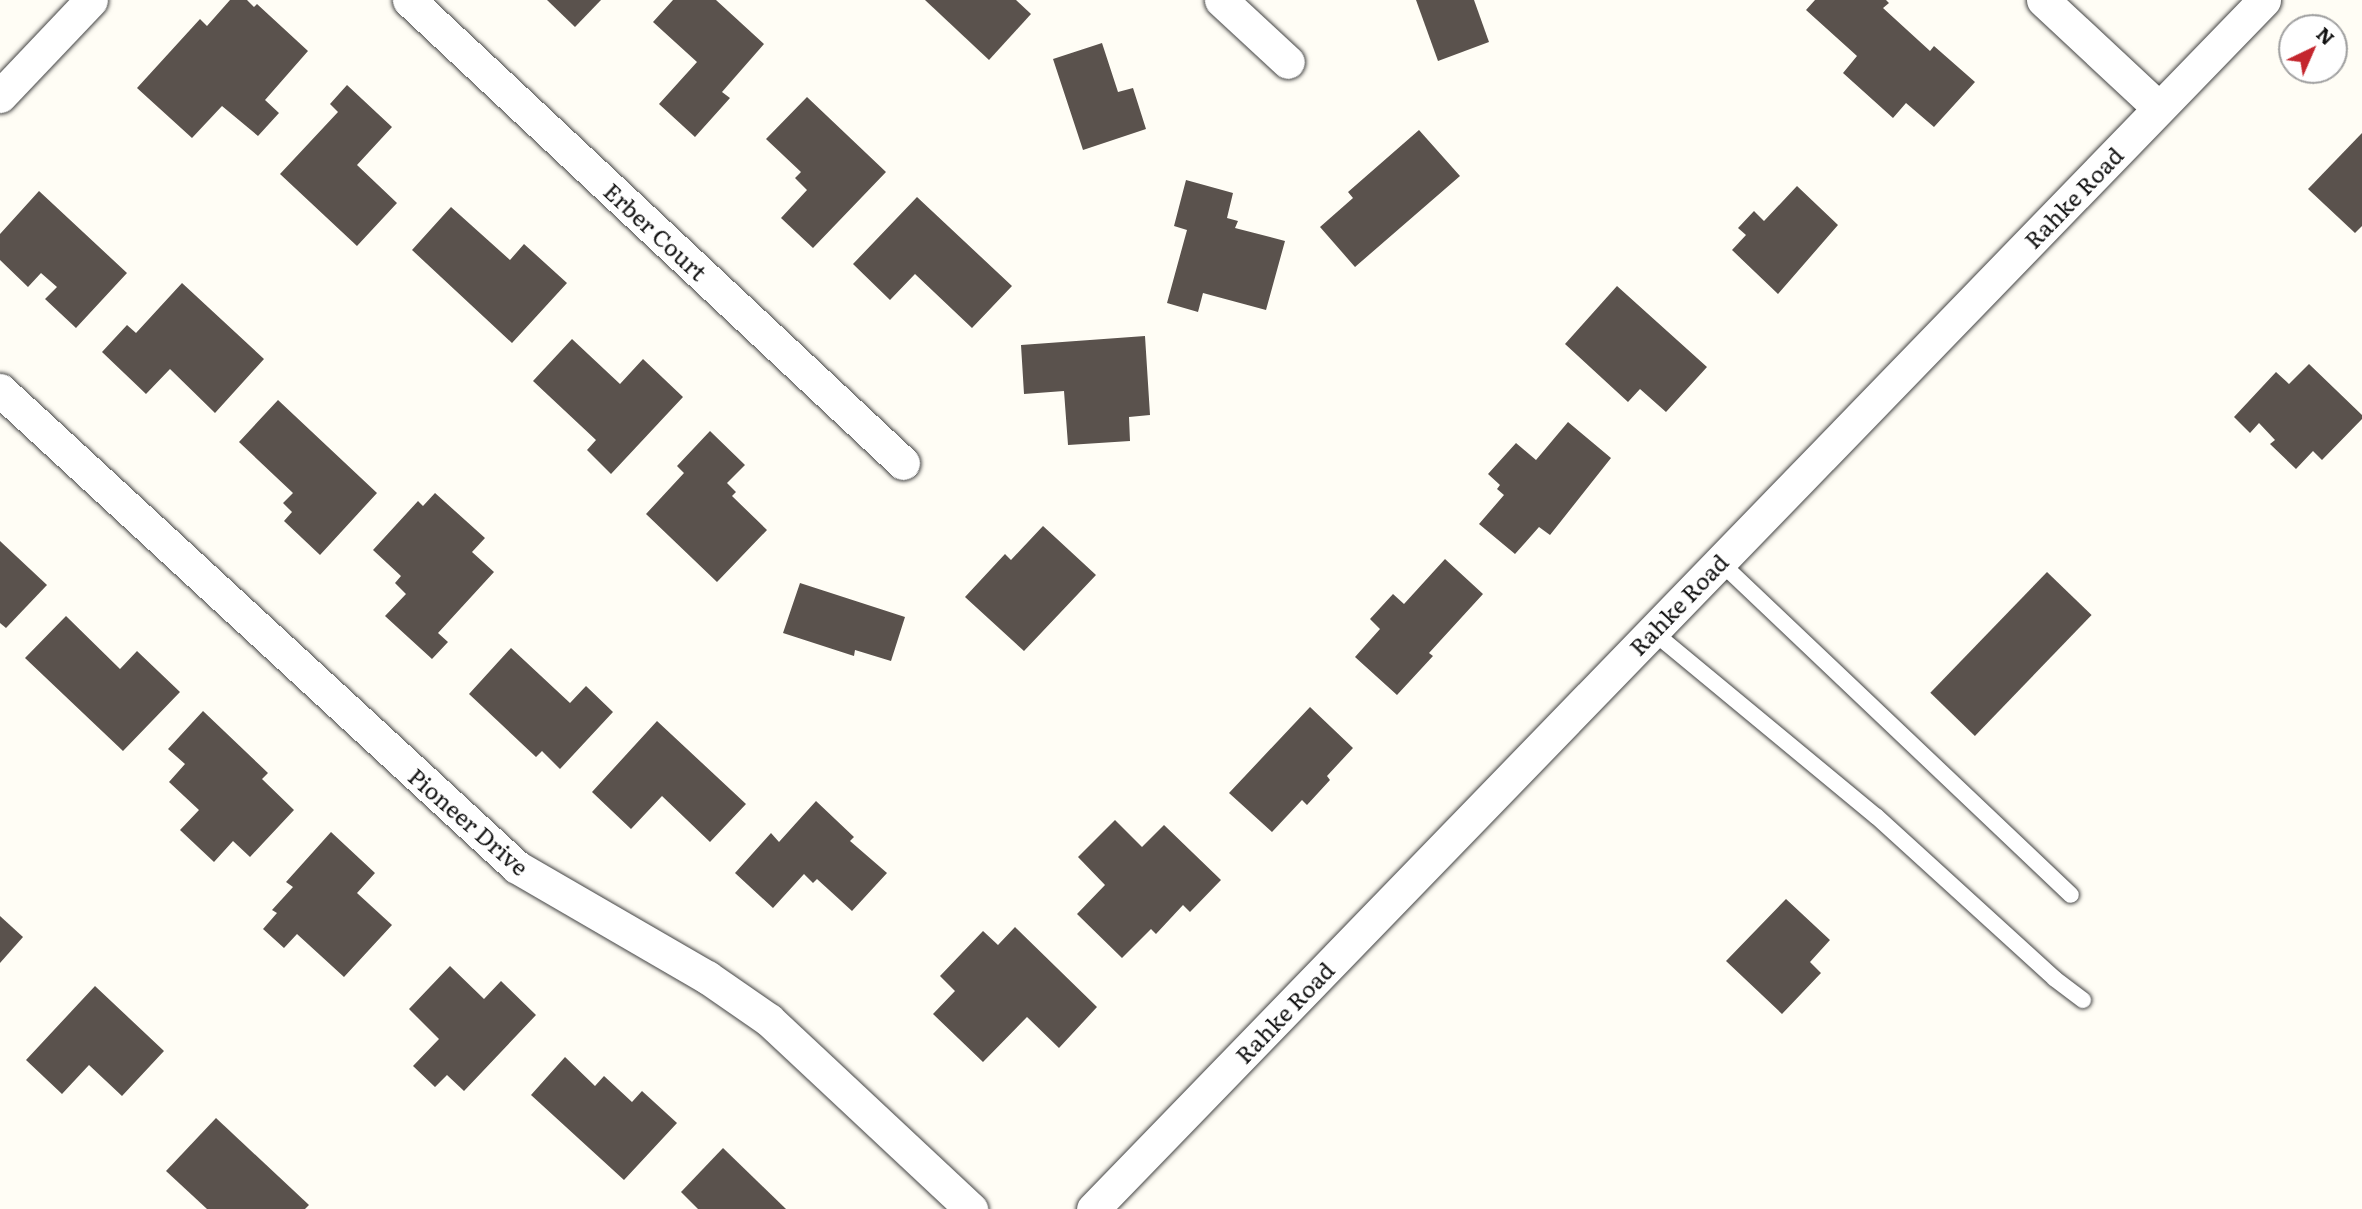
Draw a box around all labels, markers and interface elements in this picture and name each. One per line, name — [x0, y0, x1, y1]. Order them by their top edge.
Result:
north arrow — [2278, 14, 2348, 84]
text: N — [2311, 20, 2342, 51]
street label: Rahke Road — [2018, 141, 2128, 253]
street label: Erber Court — [599, 176, 713, 286]
street label: Rahke Road — [1623, 548, 1733, 660]
street label: Pioneer Drive — [404, 762, 534, 880]
street label: Rahke Road — [1229, 956, 1339, 1068]

